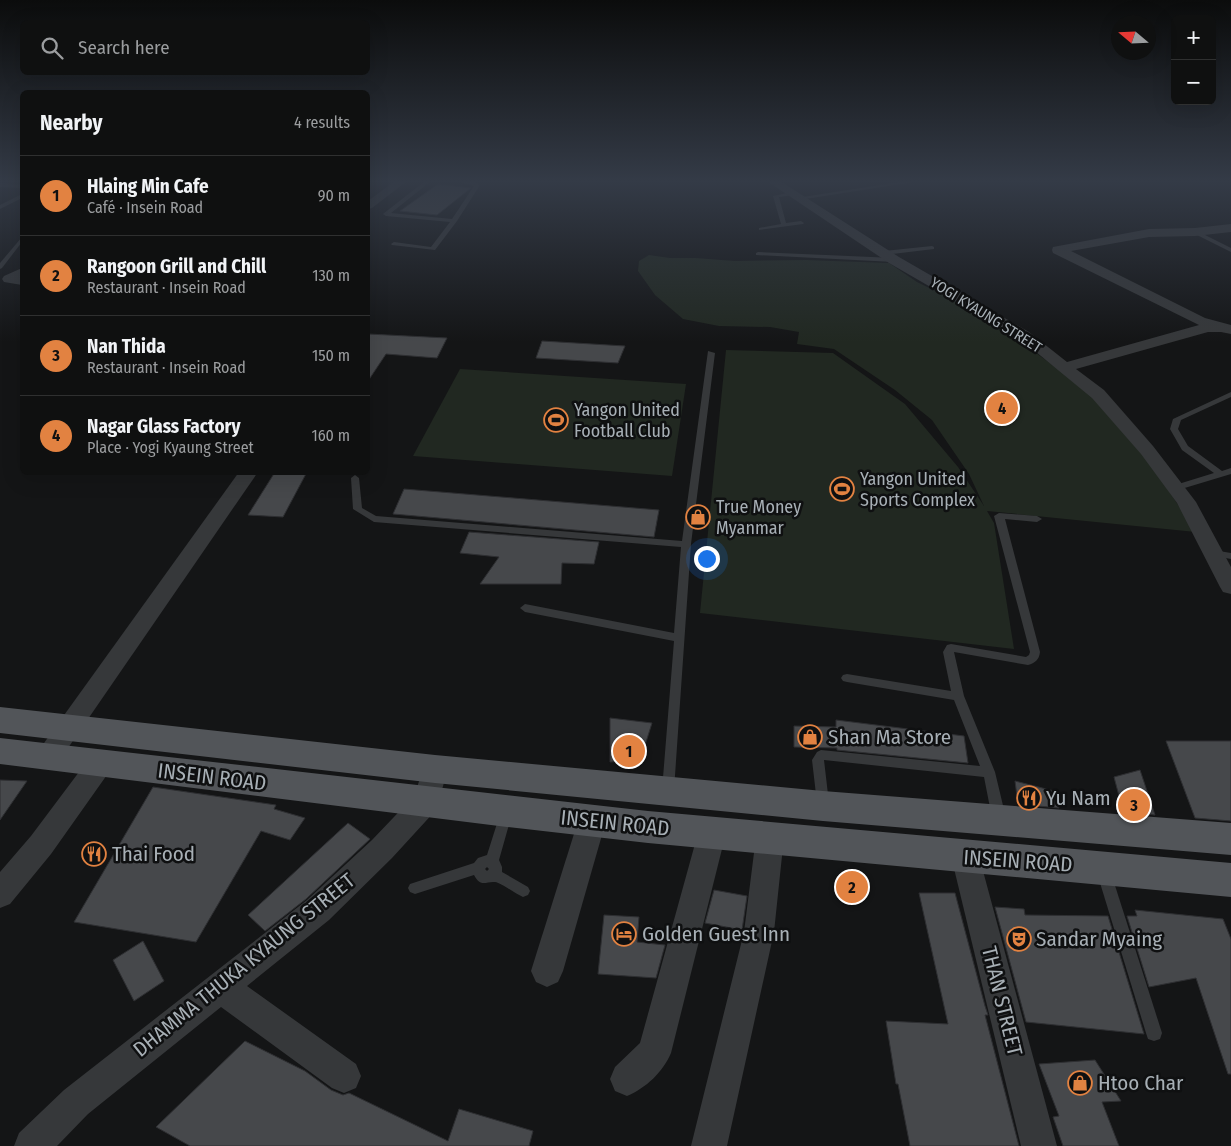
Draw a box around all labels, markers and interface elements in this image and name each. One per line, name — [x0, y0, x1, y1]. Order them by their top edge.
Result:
north arrow — [1111, 15, 1156, 60]
map controls — [1171, 15, 1216, 105]
button: + — [1171, 15, 1216, 60]
search box — [20, 20, 370, 75]
icon: search — [38, 34, 66, 62]
text: Search here — [78, 36, 170, 59]
button: − — [1171, 60, 1216, 105]
text: Nearby — [40, 110, 102, 136]
text: 4 results — [294, 113, 350, 132]
text: Hlaing Min Cafe — [87, 175, 209, 198]
text: 1 — [53, 186, 59, 205]
text: 90 m — [318, 186, 350, 205]
text: Café · Insein Road — [87, 198, 203, 217]
text: Rangoon Grill and Chill — [87, 255, 266, 278]
text: 2 — [52, 266, 60, 285]
text: 130 m — [312, 266, 350, 285]
street label: YOGI KYAUNG STREET — [927, 273, 1045, 357]
text: Restaurant · Insein Road — [87, 278, 246, 297]
text: Nan Thida — [87, 335, 166, 358]
text: 3 — [52, 346, 60, 365]
text: 150 m — [312, 346, 350, 365]
text: Restaurant · Insein Road — [87, 358, 246, 377]
pin: 4 — [986, 389, 1018, 427]
place label: Yangon United Football Club — [574, 399, 680, 442]
sports icon: Yangon United Football Club — [543, 407, 569, 433]
text: Nagar Glass Factory — [87, 415, 241, 438]
text: 4 — [52, 426, 60, 445]
text: 160 m — [311, 426, 350, 445]
text: Place · Yogi Kyaung Street — [87, 438, 254, 457]
place label: Yangon United Sports Complex — [860, 468, 975, 511]
sports icon: Yangon United Sports Complex — [829, 476, 855, 502]
place label: True Money Myanmar — [716, 496, 801, 539]
shop icon: True Money Myanmar — [685, 504, 711, 530]
your location — [694, 546, 720, 572]
shop icon: Shan Ma Store — [797, 724, 823, 750]
place label: Shan Ma Store — [828, 724, 951, 750]
pin: 1 — [613, 732, 645, 770]
street label: INSEIN ROAD — [156, 757, 268, 797]
restaurant icon: Yu Nam — [1016, 785, 1042, 811]
place label: Yu Nam — [1046, 785, 1111, 811]
pin: 3 — [1118, 786, 1150, 824]
street label: INSEIN ROAD — [559, 804, 671, 842]
restaurant icon: Thai Food — [81, 841, 107, 867]
place label: Thai Food — [112, 841, 195, 867]
street label: INSEIN ROAD — [963, 844, 1073, 878]
street label: DHAMMA THUKA KYAUNG STREET — [128, 867, 360, 1062]
pin: 2 — [836, 868, 868, 906]
hotel icon: Golden Guest Inn — [611, 921, 637, 947]
place label: Golden Guest Inn — [642, 921, 790, 947]
theatre icon: Sandar Myaing — [1006, 926, 1032, 952]
place label: Sandar Myaing — [1036, 926, 1162, 952]
street label: THAN STREET — [976, 944, 1028, 1059]
shop icon: Htoo Char — [1067, 1070, 1093, 1096]
place label: Htoo Char — [1098, 1070, 1184, 1096]

